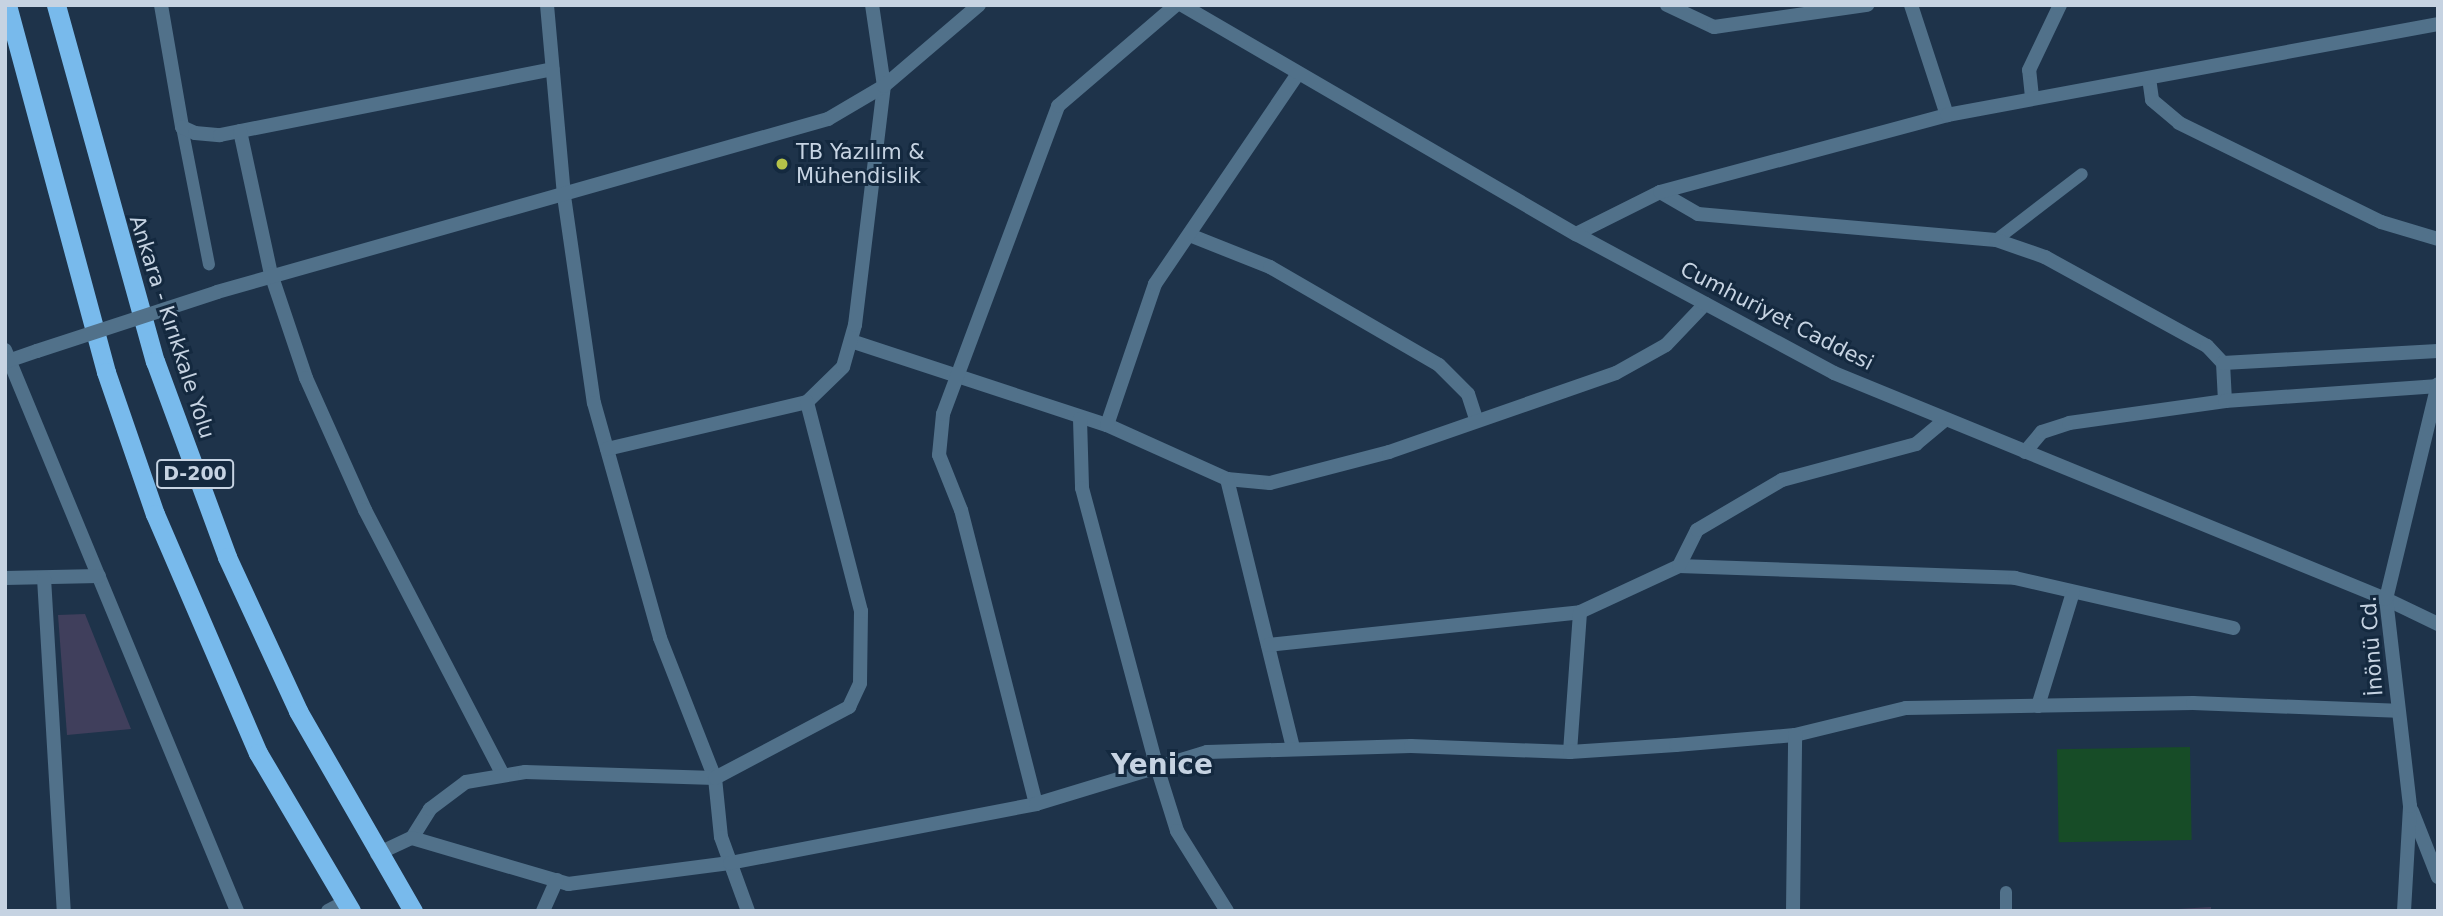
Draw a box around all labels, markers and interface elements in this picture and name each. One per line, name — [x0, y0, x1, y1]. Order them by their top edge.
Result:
place label: TB Yazılım & Mühendislik — [796, 139, 925, 189]
marker: TB Yazılım & Mühendislik — [774, 156, 790, 172]
street label: Ankara - Kırıkkale Yolu — [124, 212, 220, 442]
street label: Cumhuriyet Caddesi — [1676, 256, 1878, 376]
road number: D-200 — [155, 458, 235, 489]
street label: İnönü Cd. — [2356, 595, 2388, 697]
district label: Yenice — [1111, 748, 1213, 782]

